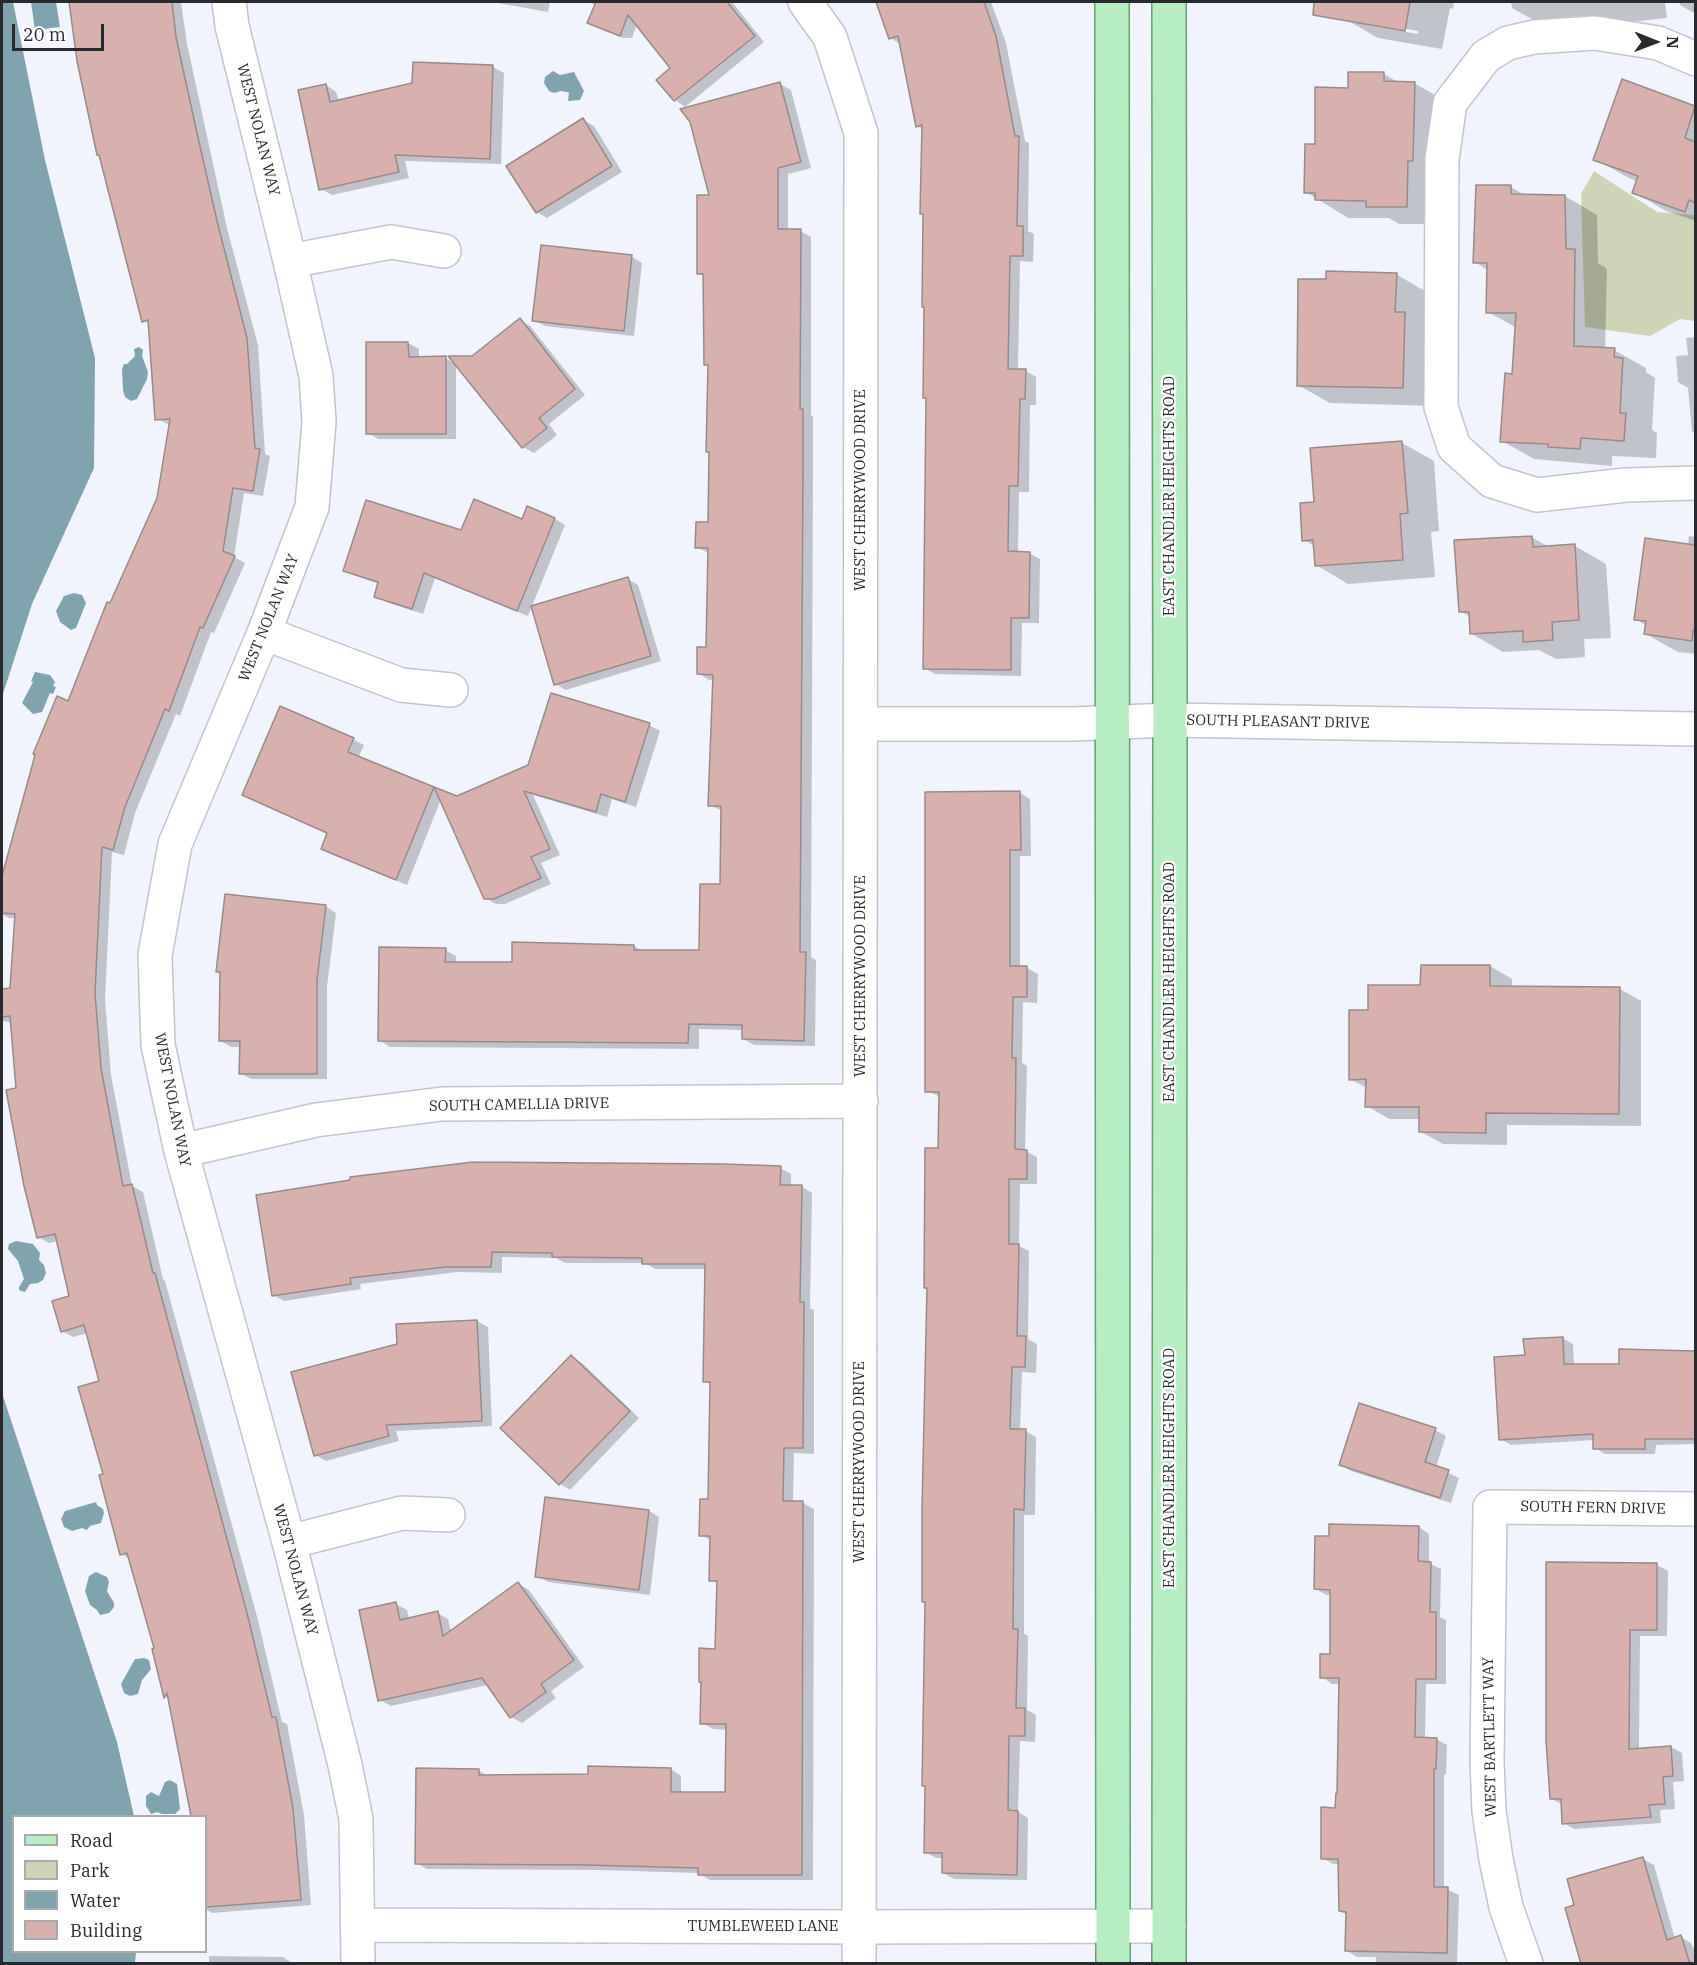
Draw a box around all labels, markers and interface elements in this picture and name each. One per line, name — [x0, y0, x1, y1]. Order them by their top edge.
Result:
scale bar — [15, 12, 106, 50]
north arrow — [1625, 12, 1685, 72]
text: 20 m — [23, 23, 66, 46]
text: N — [1663, 36, 1683, 49]
street label: WEST NOLAN WAY — [233, 62, 283, 198]
street label: EAST CHANDLER HEIGHTS ROAD — [1161, 376, 1179, 616]
street label: WEST CHERRYWOOD DRIVE — [852, 389, 870, 591]
street label: WEST NOLAN WAY — [235, 552, 303, 684]
street label: SOUTH PLEASANT DRIVE — [1186, 711, 1370, 733]
street label: EAST CHANDLER HEIGHTS ROAD — [1161, 862, 1179, 1102]
street label: WEST CHERRYWOOD DRIVE — [852, 875, 870, 1077]
street label: WEST NOLAN WAY — [150, 1032, 194, 1168]
street label: SOUTH CAMELLIA DRIVE — [429, 1094, 609, 1116]
street label: EAST CHANDLER HEIGHTS ROAD — [1161, 1348, 1179, 1588]
street label: WEST CHERRYWOOD DRIVE — [851, 1361, 869, 1563]
street label: SOUTH FERN DRIVE — [1520, 1498, 1666, 1518]
street label: WEST NOLAN WAY — [269, 1502, 321, 1638]
street label: WEST BARTLETT WAY — [1480, 1657, 1500, 1817]
legend — [12, 1815, 207, 1953]
text: Road — [70, 1829, 113, 1852]
text: Park — [70, 1859, 109, 1882]
text: Water — [70, 1889, 120, 1912]
street label: TUMBLEWEED LANE — [688, 1918, 838, 1936]
text: Building — [70, 1919, 142, 1942]

